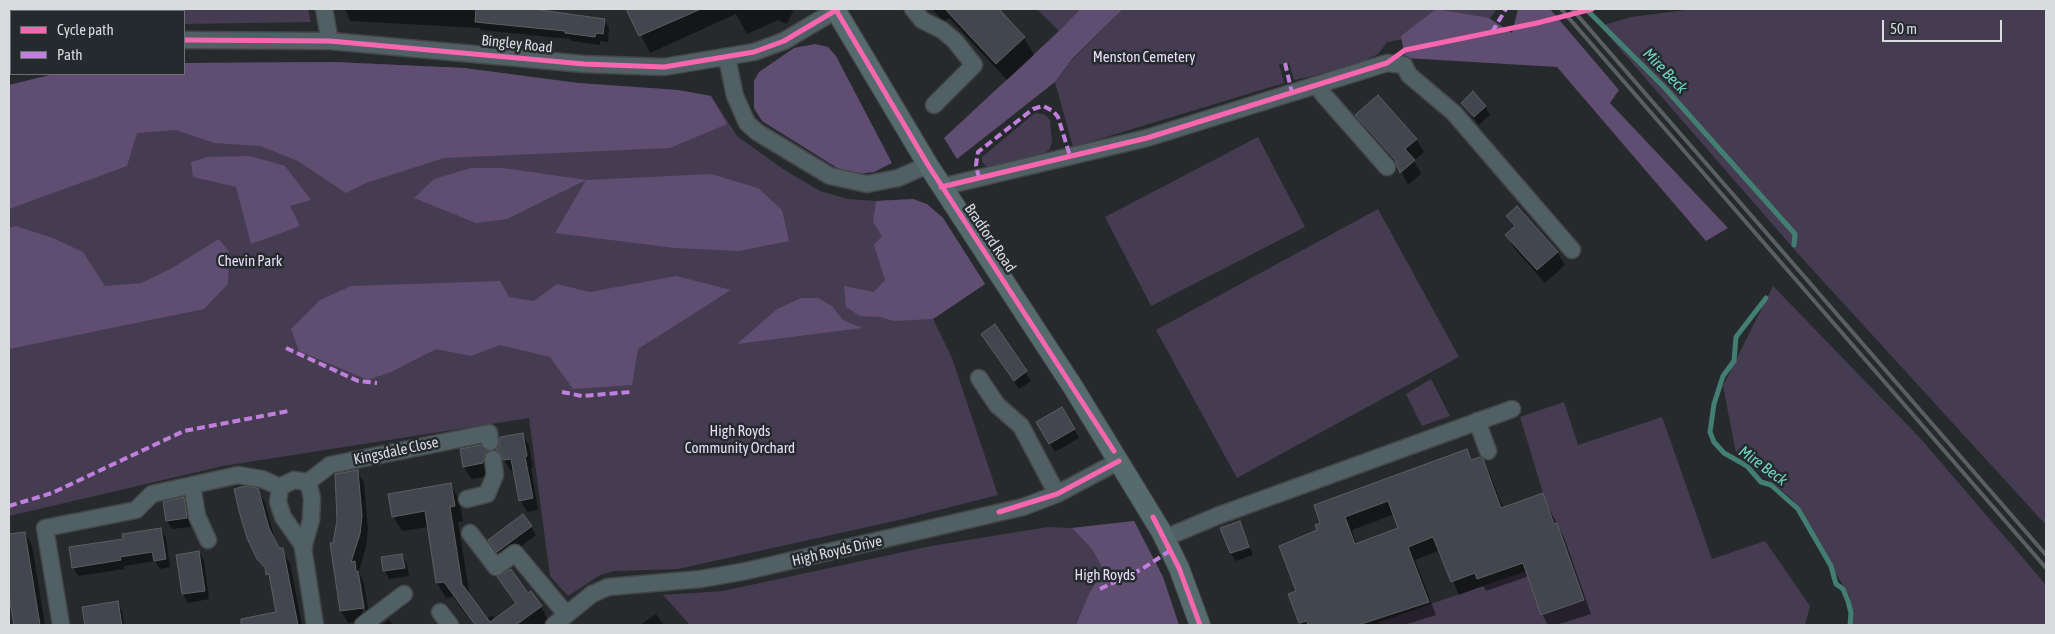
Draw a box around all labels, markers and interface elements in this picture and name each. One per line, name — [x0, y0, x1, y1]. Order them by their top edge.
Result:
legend — [10, 10, 185, 75]
scale bar — [1885, 10, 2005, 42]
text: 50 m — [1890, 20, 1917, 37]
text: Cycle path — [57, 21, 114, 38]
street label: Bingley Road — [480, 31, 554, 57]
water label: Mire Beck — [1639, 44, 1691, 98]
text: Path — [57, 46, 83, 63]
park label: Menston Cemetery — [1093, 48, 1195, 66]
street label: Bradford Road — [961, 200, 1019, 276]
park label: Chevin Park — [218, 252, 282, 270]
park label: High Royds Community Orchard — [685, 422, 795, 457]
street label: Kingsdale Close — [352, 433, 440, 469]
water label: Mire Beck — [1735, 442, 1791, 490]
street label: High Royds Drive — [790, 532, 884, 570]
park label: High Royds — [1075, 566, 1135, 584]

